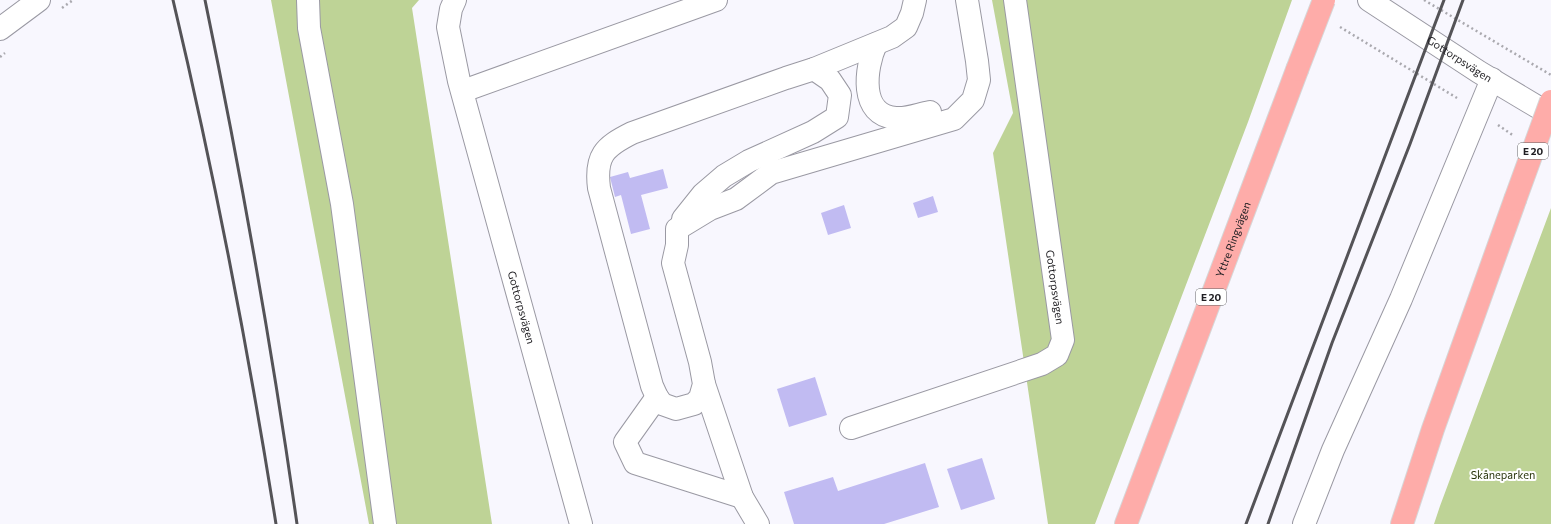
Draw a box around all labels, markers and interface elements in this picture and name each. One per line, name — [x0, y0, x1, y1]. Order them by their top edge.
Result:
street label: Gottorpsvägen — [1425, 33, 1495, 84]
road number: E 20 — [1518, 143, 1548, 159]
street label: Yttre Ringvägen — [1213, 200, 1253, 279]
street label: Gottorpsvägen — [1044, 249, 1067, 325]
street label: Gottorpsvägen — [506, 269, 538, 345]
road number: E 20 — [1196, 289, 1226, 305]
park label: Skåneparken — [1471, 468, 1535, 481]

